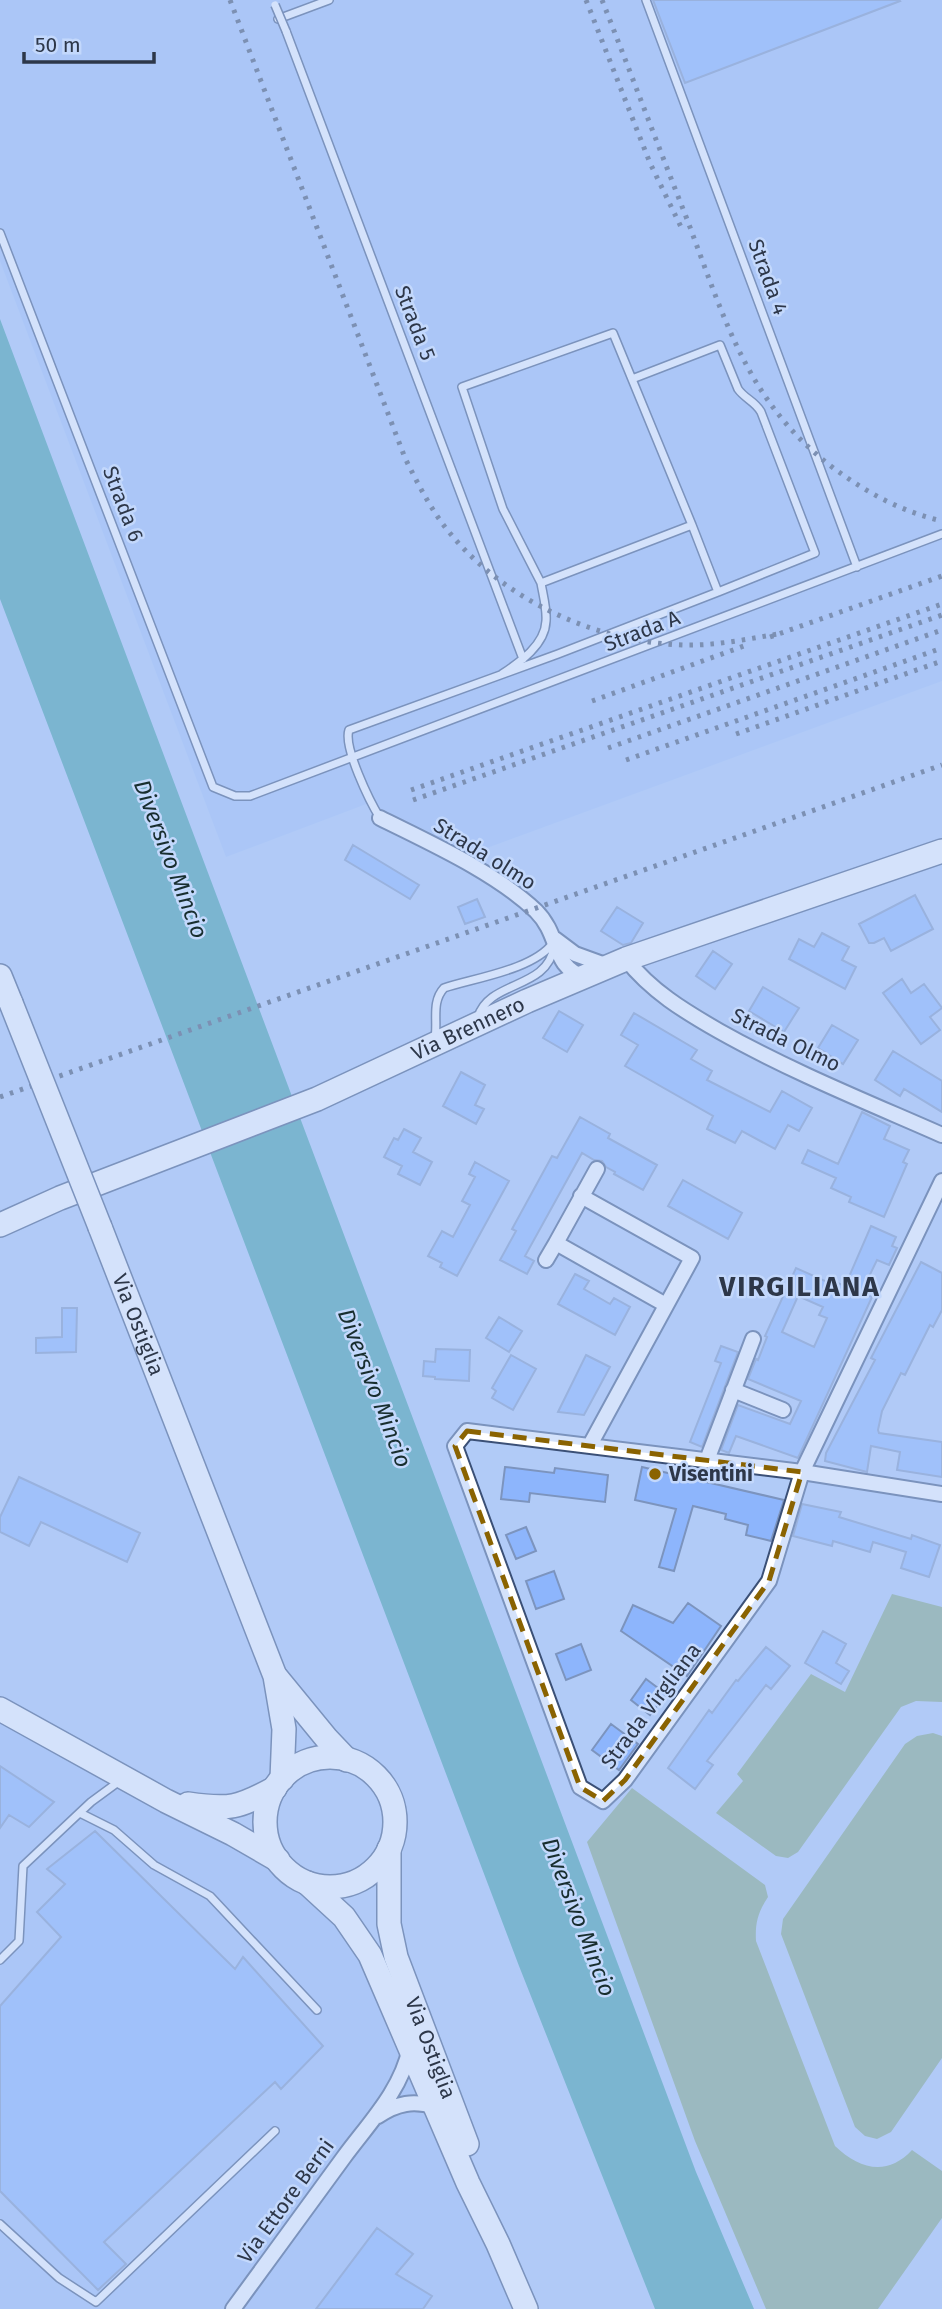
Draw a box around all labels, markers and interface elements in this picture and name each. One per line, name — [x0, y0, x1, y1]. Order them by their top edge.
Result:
scale bar — [24, 21, 154, 65]
text: 50 m — [35, 32, 81, 58]
street label: Strada 4 — [742, 236, 794, 318]
street label: Strada 5 — [389, 282, 441, 364]
street label: Strada 6 — [97, 463, 149, 545]
street label: Strada A — [600, 605, 684, 657]
water label: Diversivo Mincio — [128, 776, 214, 942]
street label: Strada olmo — [429, 812, 541, 896]
street label: Via Brennero — [407, 991, 529, 1066]
street label: Strada Olmo — [727, 1002, 845, 1078]
street label: Via Ostiglia — [107, 1270, 170, 1379]
district label: VIRGILIANA — [718, 1270, 881, 1303]
water label: Diversivo Mincio — [332, 1305, 418, 1471]
place label: Visentini — [668, 1461, 753, 1487]
marker: Visentini — [647, 1466, 663, 1482]
street label: Strada Virgliana — [595, 1638, 707, 1774]
water label: Diversivo Mincio — [536, 1834, 622, 2000]
street label: Via Ostiglia — [399, 1993, 462, 2103]
street label: Via Ettore Berni — [232, 2134, 340, 2268]

